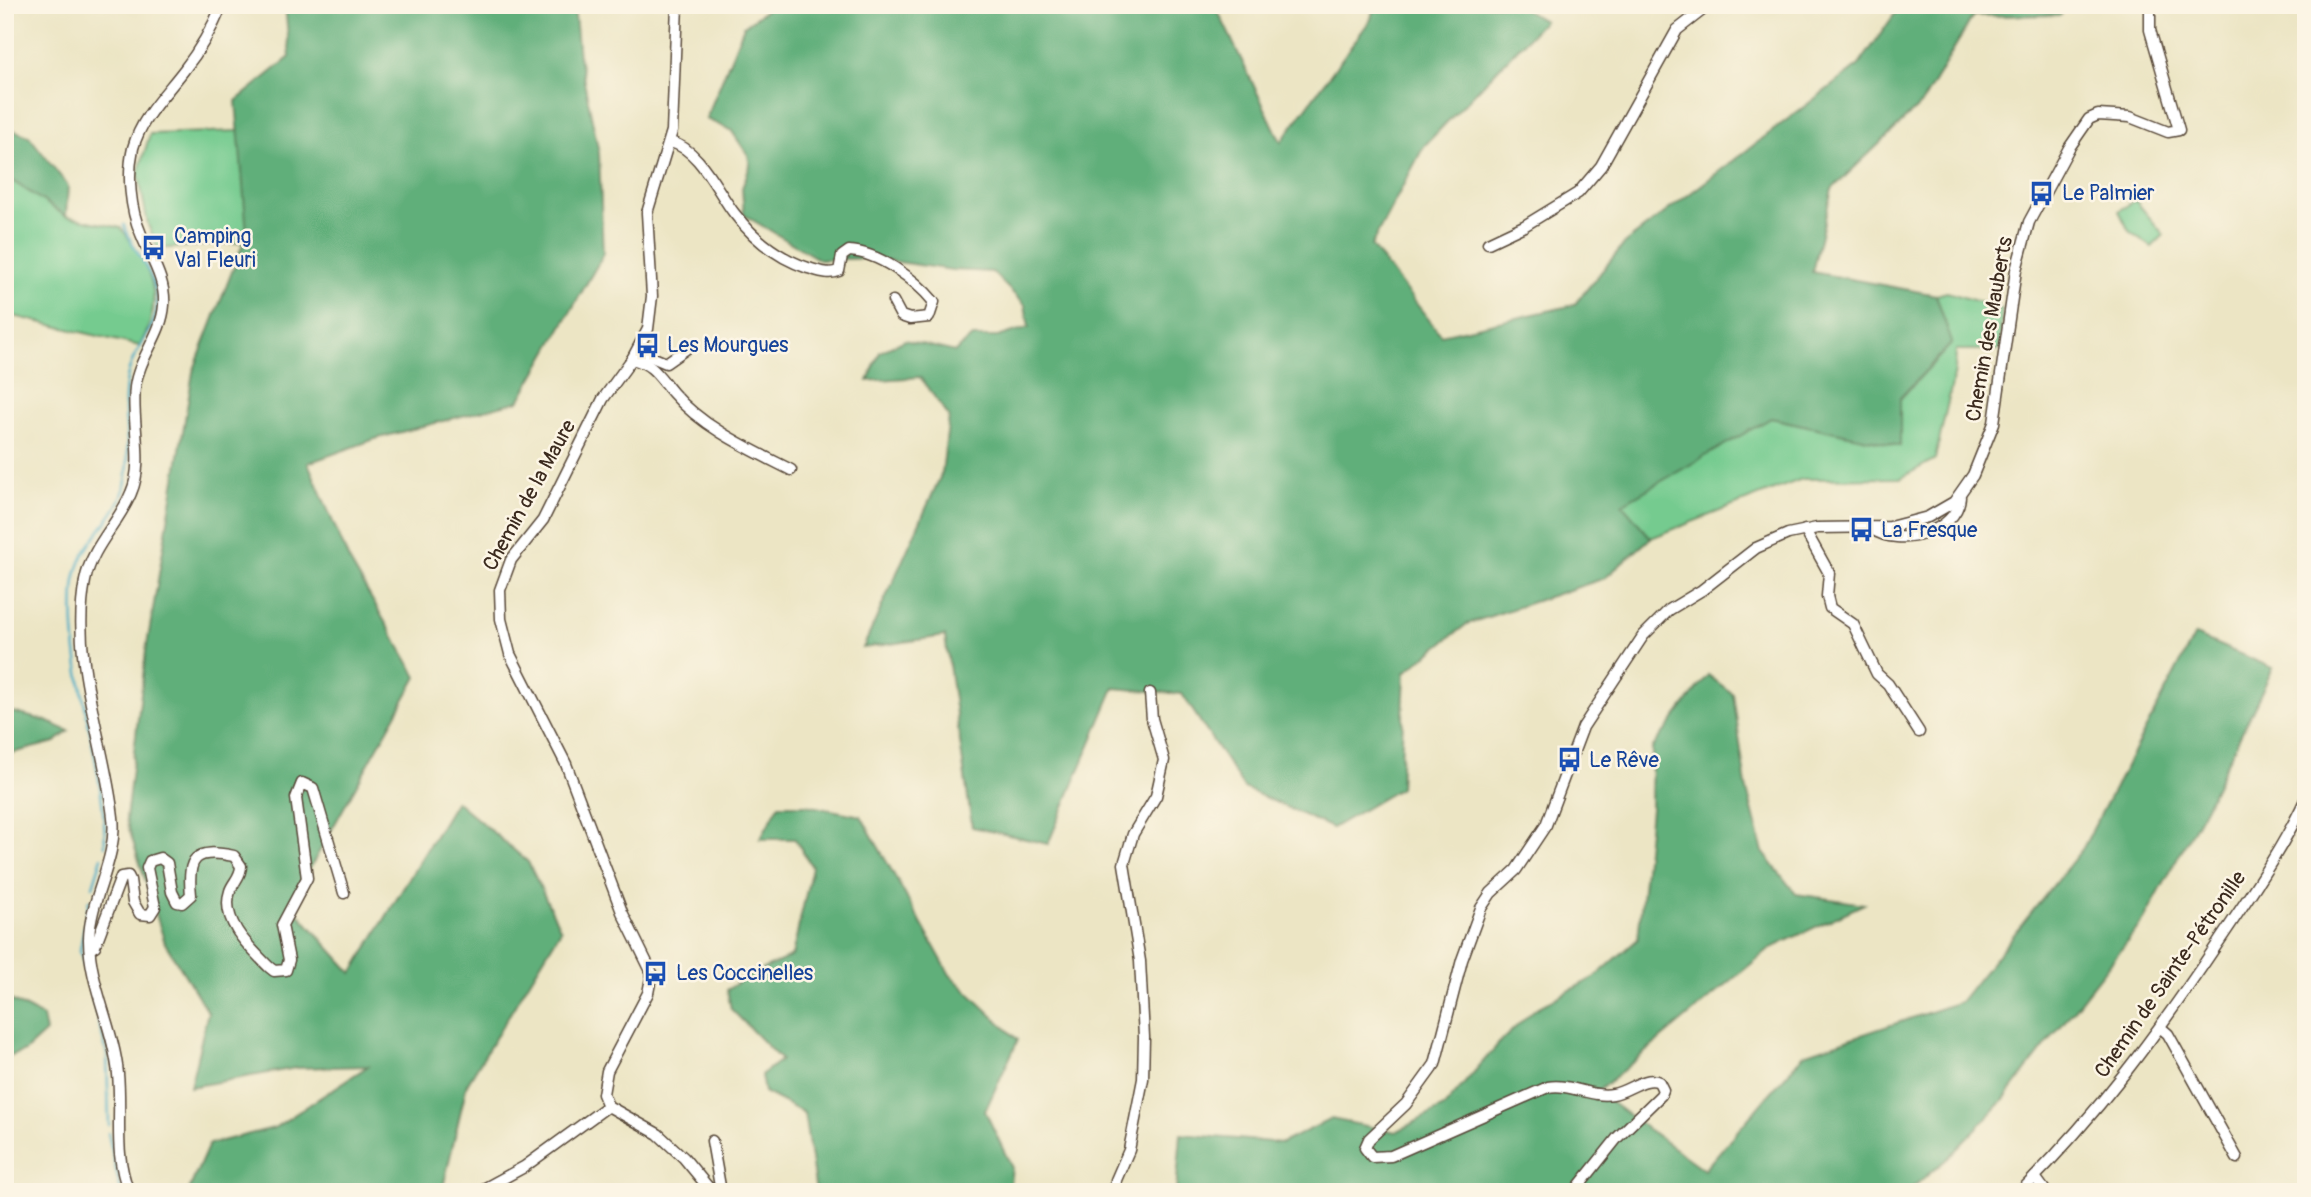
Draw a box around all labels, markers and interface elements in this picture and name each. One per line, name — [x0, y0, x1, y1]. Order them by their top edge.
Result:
bus stop icon: Le Palmier — [2028, 179, 2056, 207]
place label: Le Palmier — [2062, 180, 2155, 207]
place label: Camping Val Fleuri — [174, 223, 256, 274]
bus stop icon: Camping Val Fleuri — [140, 234, 168, 262]
street label: Chemin des Mauberts — [1960, 234, 2019, 424]
bus stop icon: Les Mourgues — [633, 331, 661, 359]
place label: Les Mourgues — [667, 332, 789, 359]
street label: Chemin de la Maure — [477, 414, 582, 576]
bus stop icon: La Fresque — [1847, 516, 1875, 544]
place label: La Fresque — [1881, 517, 1978, 544]
bus stop icon: Le Rêve — [1555, 746, 1583, 774]
place label: Le Rêve — [1589, 747, 1660, 774]
street label: Chemin de Sainte-Pétronille — [2089, 865, 2253, 1083]
bus stop icon: Les Coccinelles — [642, 959, 670, 987]
place label: Les Coccinelles — [676, 960, 814, 987]

